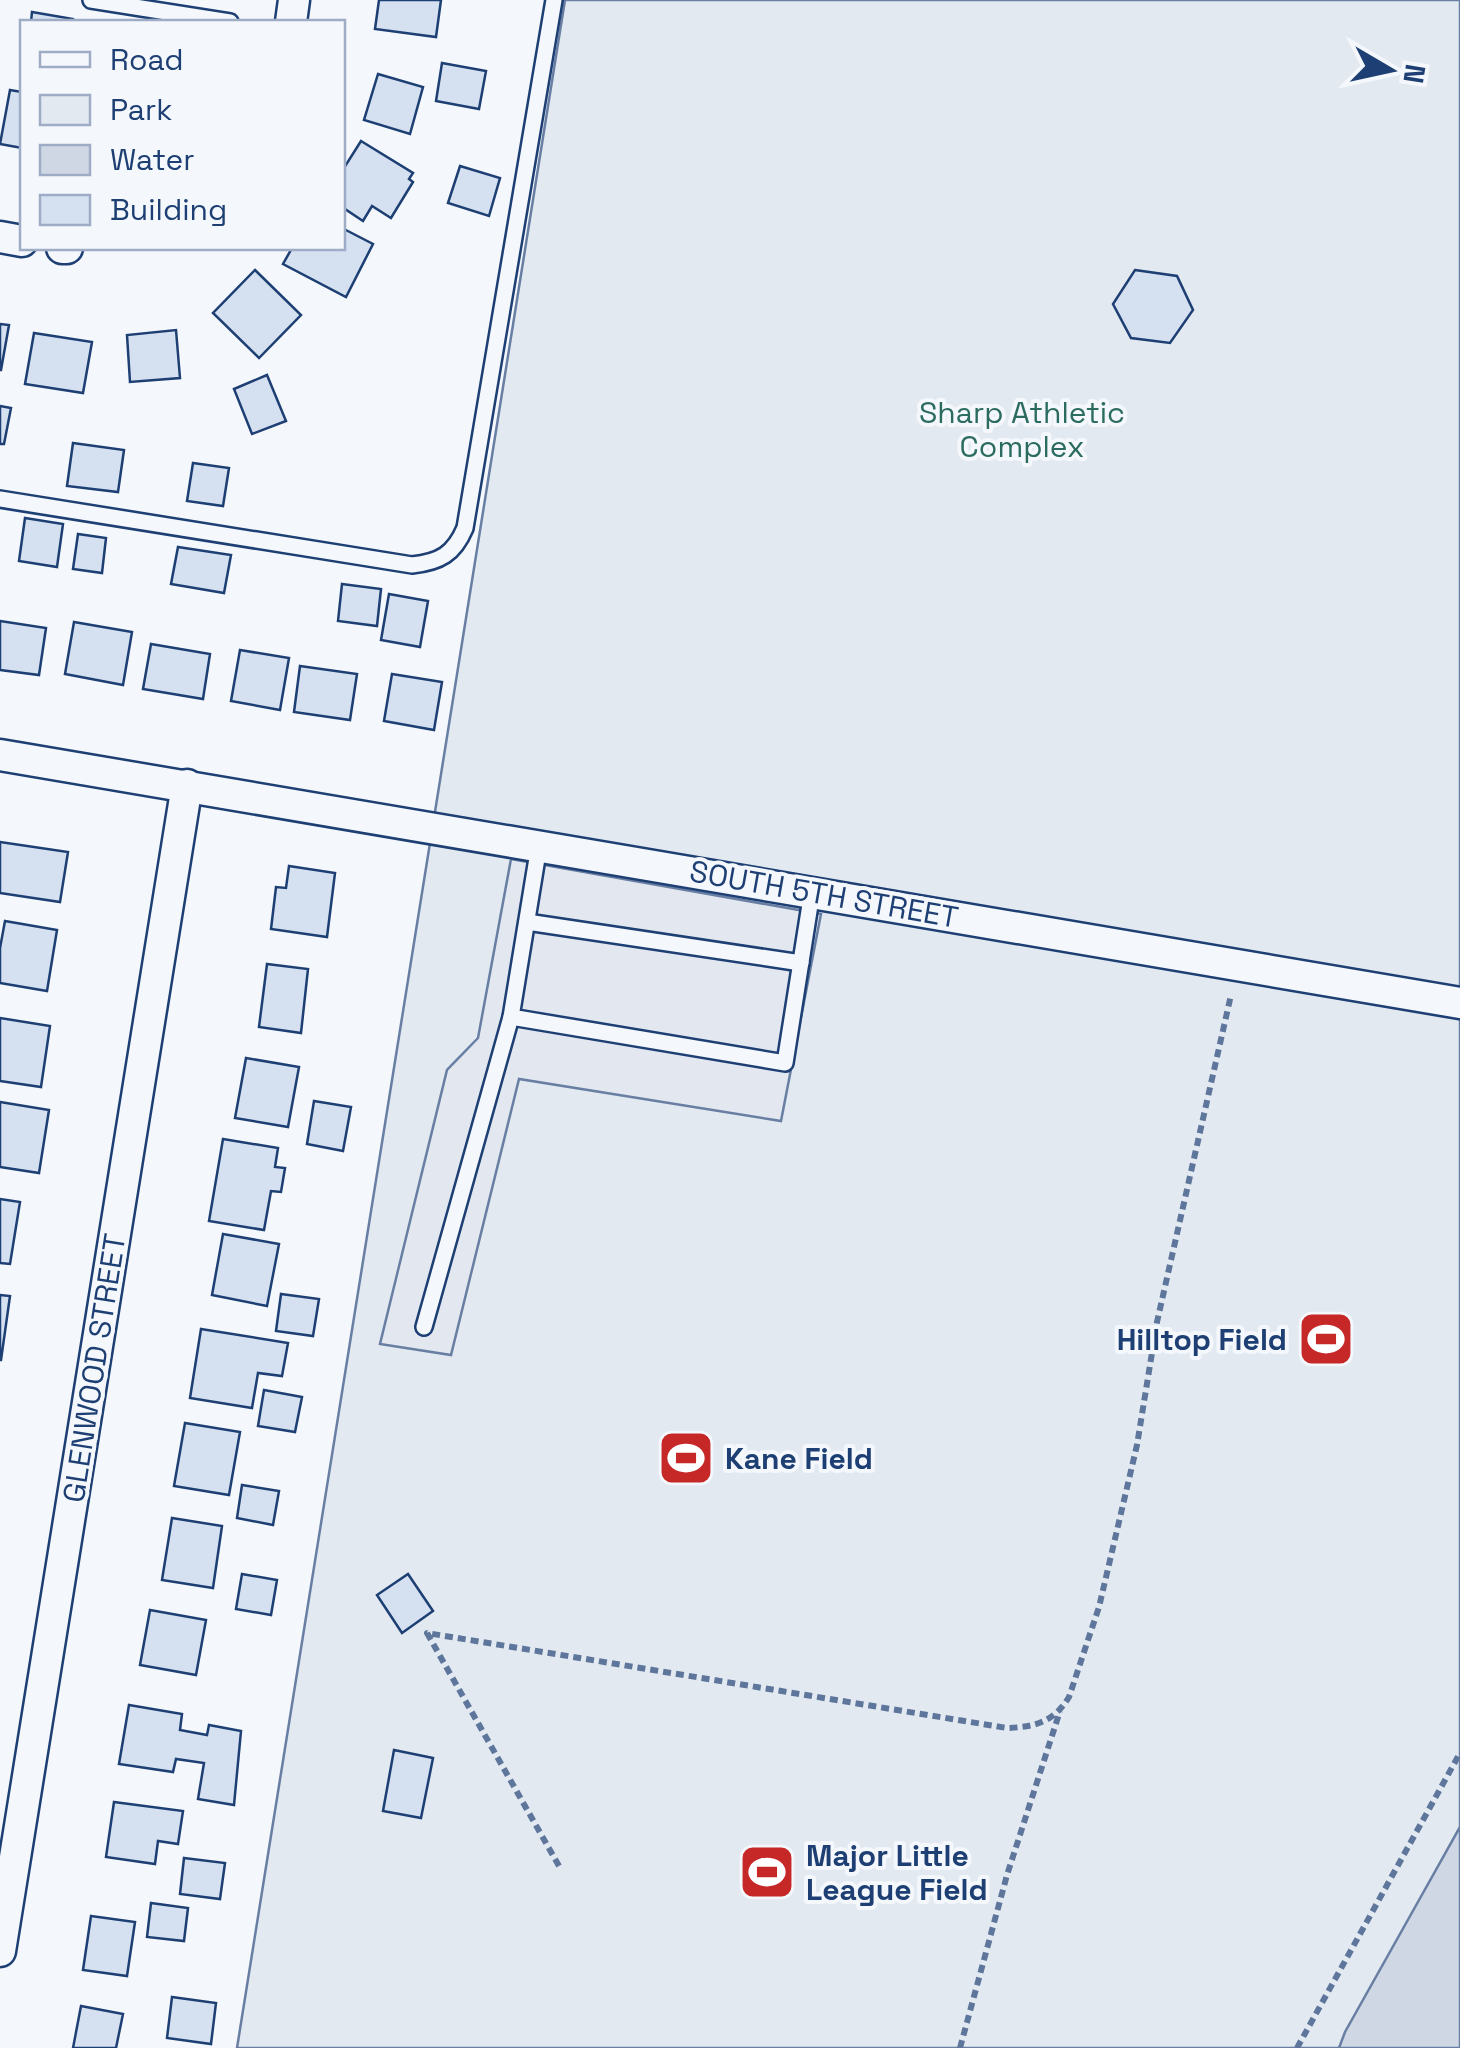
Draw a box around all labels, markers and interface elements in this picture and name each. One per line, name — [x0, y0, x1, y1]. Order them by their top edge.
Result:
legend — [20, 20, 345, 250]
north arrow — [1340, 20, 1440, 120]
text: Road — [110, 40, 184, 79]
text: N — [1395, 62, 1434, 86]
text: Park — [110, 90, 172, 129]
text: Water — [110, 140, 195, 179]
text: Building — [110, 190, 227, 229]
park label: Sharp Athletic Complex — [919, 393, 1125, 466]
street label: SOUTH 5TH STREET — [687, 851, 961, 937]
street label: GLENWOOD STREET — [54, 1231, 134, 1505]
sports icon: Hilltop Field — [1296, 1309, 1356, 1369]
place label: Hilltop Field — [1117, 1320, 1287, 1359]
sports icon: Kane Field — [656, 1428, 716, 1488]
place label: Kane Field — [725, 1439, 873, 1478]
place label: Major Little League Field — [806, 1836, 988, 1909]
sports icon: Major Little League Field — [737, 1842, 797, 1902]

